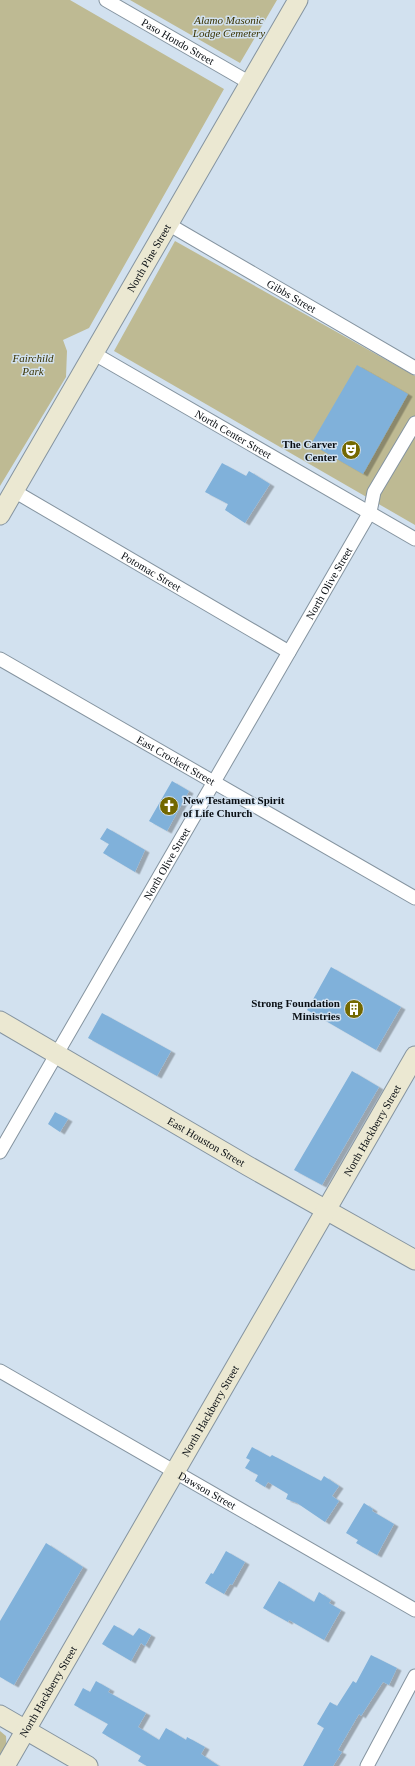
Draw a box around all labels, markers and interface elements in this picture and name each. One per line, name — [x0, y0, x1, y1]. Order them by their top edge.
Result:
park label: Alamo Masonic Lodge Cemetery — [192, 14, 265, 39]
street label: Paso Hondo Street — [139, 16, 216, 67]
street label: North Pine Street — [124, 222, 173, 294]
street label: Gibbs Street — [265, 277, 318, 315]
park label: Fairchild Park — [11, 352, 54, 377]
street label: North Center Street — [193, 407, 274, 461]
place label: The Carver Center — [282, 438, 337, 463]
theatre icon: The Carver Center — [340, 439, 362, 461]
street label: North Olive Street — [303, 545, 354, 621]
street label: Potomac Street — [119, 549, 183, 593]
street label: East Crockett Street — [135, 733, 217, 787]
place label: New Testament Spirit of Life Church — [183, 794, 285, 819]
church icon: New Testament Spirit of Life Church — [158, 795, 180, 817]
street label: North Olive Street — [141, 825, 192, 902]
place label: Strong Foundation Ministries — [251, 997, 341, 1022]
building icon: Strong Foundation Ministries — [343, 998, 365, 1020]
street label: North Hackberry Street — [341, 1083, 403, 1178]
street label: East Houston Street — [166, 1114, 247, 1169]
street label: North Hackberry Street — [179, 1363, 241, 1459]
street label: Dawson Street — [176, 1469, 238, 1512]
street label: North Hackberry Street — [17, 1644, 79, 1739]

